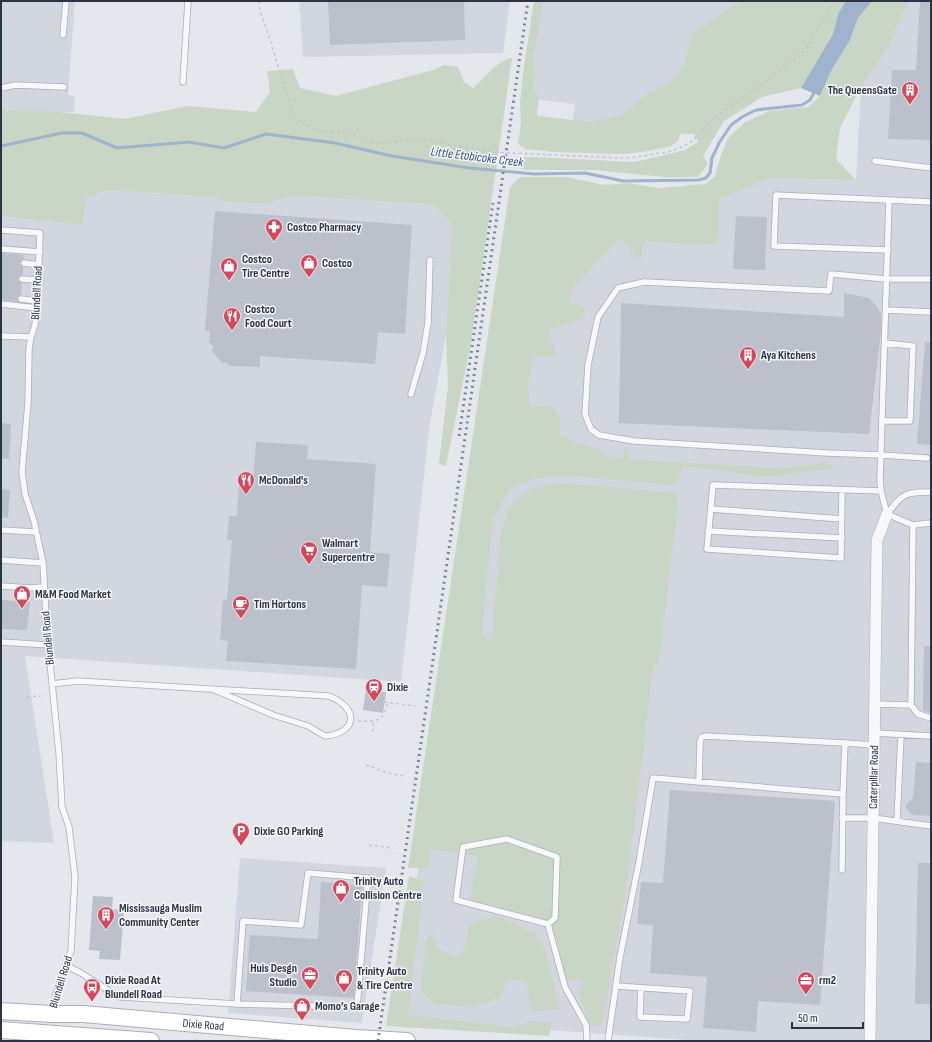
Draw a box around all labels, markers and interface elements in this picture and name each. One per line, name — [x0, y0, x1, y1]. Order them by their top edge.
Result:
building icon: The QueensGate — [900, 80, 920, 105]
place label: The QueensGate — [828, 83, 897, 98]
water label: Little Etobicoke Creek — [430, 143, 525, 171]
pharmacy icon: Costco Pharmacy — [264, 217, 284, 242]
place label: Costco Pharmacy — [287, 220, 361, 235]
place label: Costco Tire Centre — [242, 252, 290, 281]
shop icon: Costco — [299, 253, 319, 278]
shop icon: Costco Tire Centre — [219, 256, 239, 281]
place label: Costco — [322, 256, 352, 271]
street label: Blundell Road — [28, 266, 46, 320]
place label: Costco Food Court — [245, 302, 292, 331]
restaurant icon: Costco Food Court — [222, 306, 242, 331]
building icon: Aya Kitchens — [738, 345, 758, 370]
place label: Aya Kitchens — [760, 348, 816, 363]
restaurant icon: McDonald's — [236, 470, 256, 495]
place label: McDonald's — [259, 473, 308, 488]
place label: Walmart Supercentre — [322, 536, 375, 565]
supermarket icon: Walmart Supercentre — [299, 540, 319, 565]
shop icon: M&M Food Market — [12, 584, 32, 609]
place label: M&M Food Market — [35, 587, 111, 602]
cafe icon: Tim Hortons — [231, 594, 251, 619]
place label: Tim Hortons — [254, 597, 306, 612]
street label: Blundell Road — [38, 610, 58, 666]
station icon: Dixie — [364, 677, 384, 702]
place label: Dixie — [387, 680, 408, 695]
street label: Caterpillar Road — [866, 745, 882, 809]
parking icon: Dixie GO Parking — [231, 821, 251, 846]
place label: Dixie GO Parking — [254, 824, 323, 839]
place label: Trinity Auto Collision Centre — [354, 874, 422, 903]
shop icon: Trinity Auto Collision Centre — [331, 878, 351, 903]
place label: Mississauga Muslim Community Center — [119, 901, 202, 930]
building icon: Mississauga Muslim Community Center — [96, 905, 116, 930]
street label: Blundell Road — [46, 954, 76, 1010]
place label: Huis Desgn Studio — [250, 961, 297, 990]
place label: Trinity Auto & Tire Centre — [357, 964, 413, 993]
office icon: Huis Desgn Studio — [300, 965, 320, 990]
shop icon: Trinity Auto & Tire Centre — [334, 968, 354, 993]
office icon: rm2 — [796, 970, 816, 995]
place label: Dixie Road At Blundell Road — [105, 973, 162, 1002]
place label: rm2 — [819, 973, 836, 988]
bus stop icon: Dixie Road At Blundell Road — [82, 977, 102, 1002]
shop icon: Momo’s Garage — [292, 996, 312, 1021]
place label: Momo’s Garage — [315, 999, 380, 1014]
scale bar — [792, 1004, 863, 1030]
text: 50 m — [798, 1011, 818, 1026]
street label: Dixie Road — [182, 1015, 225, 1034]

